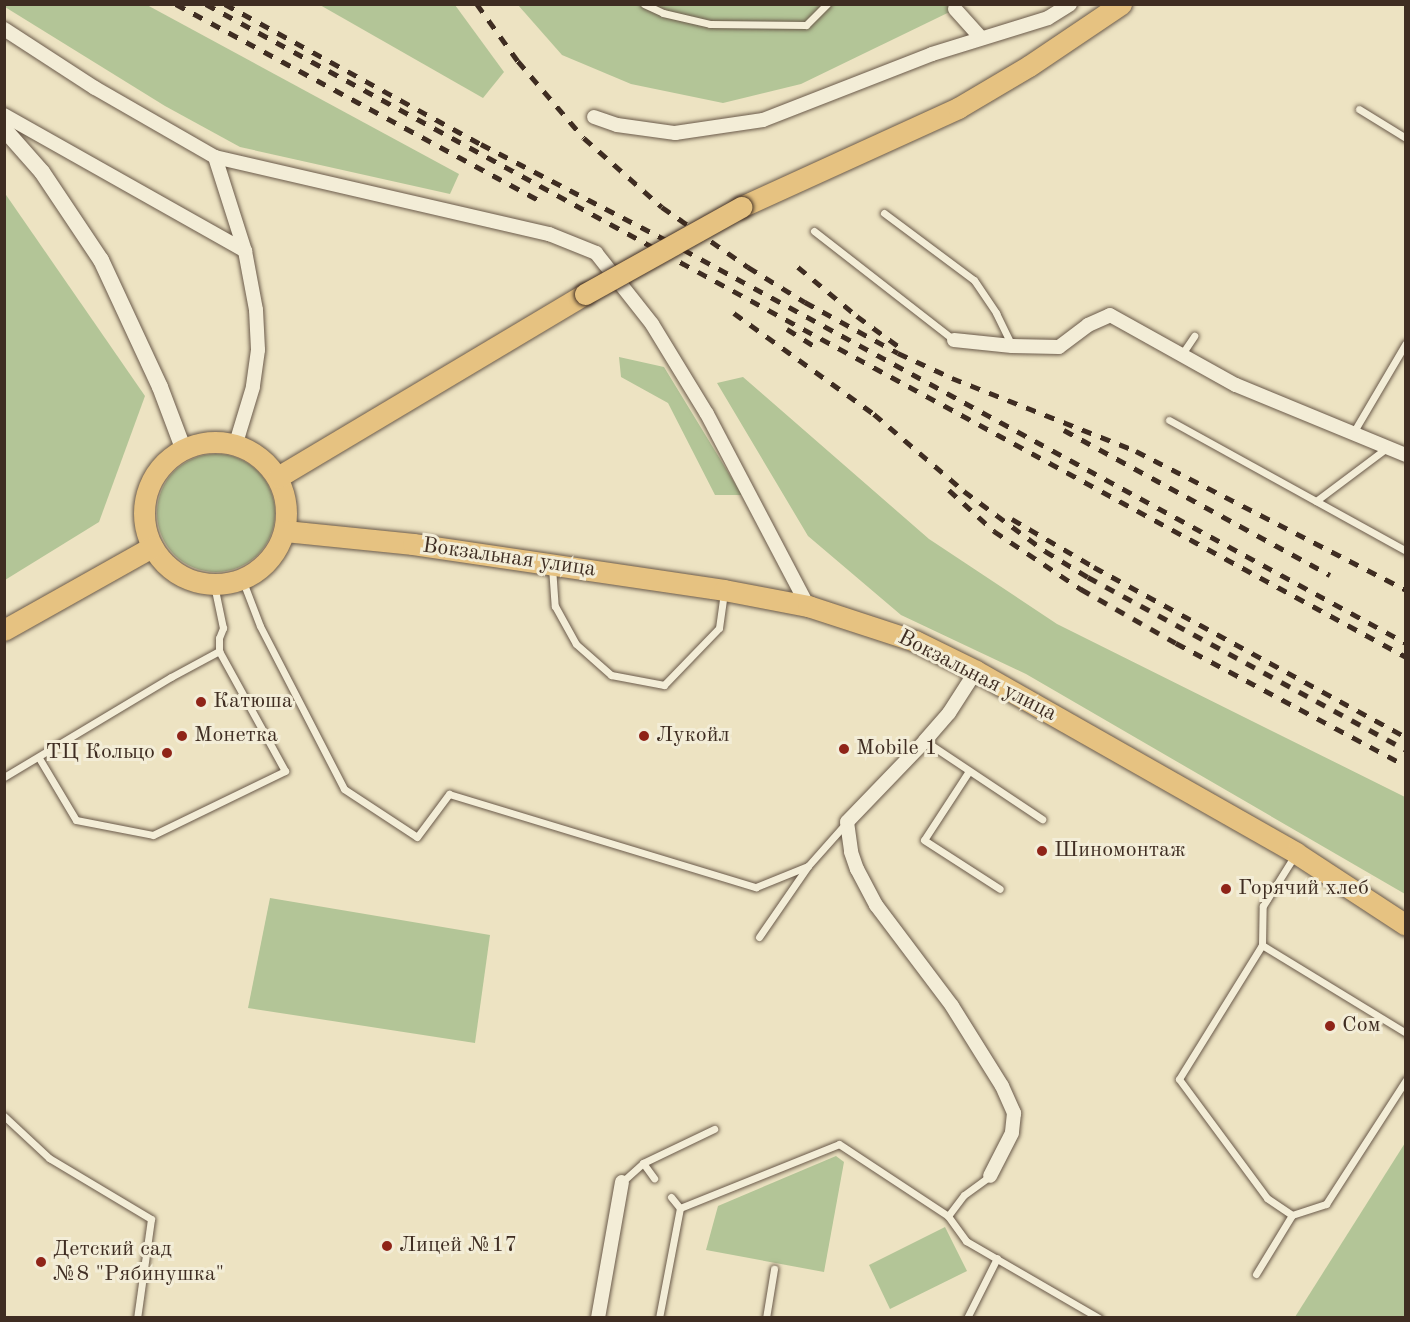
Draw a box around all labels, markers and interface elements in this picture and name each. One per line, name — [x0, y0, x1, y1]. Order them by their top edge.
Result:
street label: Вокзальная улица — [421, 533, 597, 583]
street label: Вокзальная улица — [893, 625, 1061, 727]
place label: Катюша — [213, 689, 293, 715]
marker: Катюша — [194, 695, 208, 709]
place label: Монетка — [194, 723, 278, 749]
place label: Лукойл — [656, 723, 730, 749]
marker: Монетка — [175, 729, 189, 743]
marker: Лукойл — [637, 729, 651, 743]
place label: Mobile 1 — [856, 736, 938, 762]
place label: ТЦ Кольцо — [45, 740, 155, 766]
marker: Mobile 1 — [837, 742, 851, 756]
marker: ТЦ Кольцо — [160, 746, 174, 760]
place label: Шиномонтаж — [1054, 838, 1186, 864]
marker: Шиномонтаж — [1035, 844, 1049, 858]
place label: Горячий хлеб — [1238, 876, 1369, 902]
marker: Горячий хлеб — [1219, 882, 1233, 896]
place label: Сом — [1342, 1013, 1380, 1039]
marker: Сом — [1323, 1019, 1337, 1033]
place label: Лицей №17 — [399, 1233, 517, 1259]
place label: Детский сад №8 "Рябинушка" — [53, 1236, 224, 1288]
marker: Лицей №17 — [380, 1239, 394, 1253]
marker: Детский сад №8 "Рябинушка" — [34, 1255, 48, 1269]

